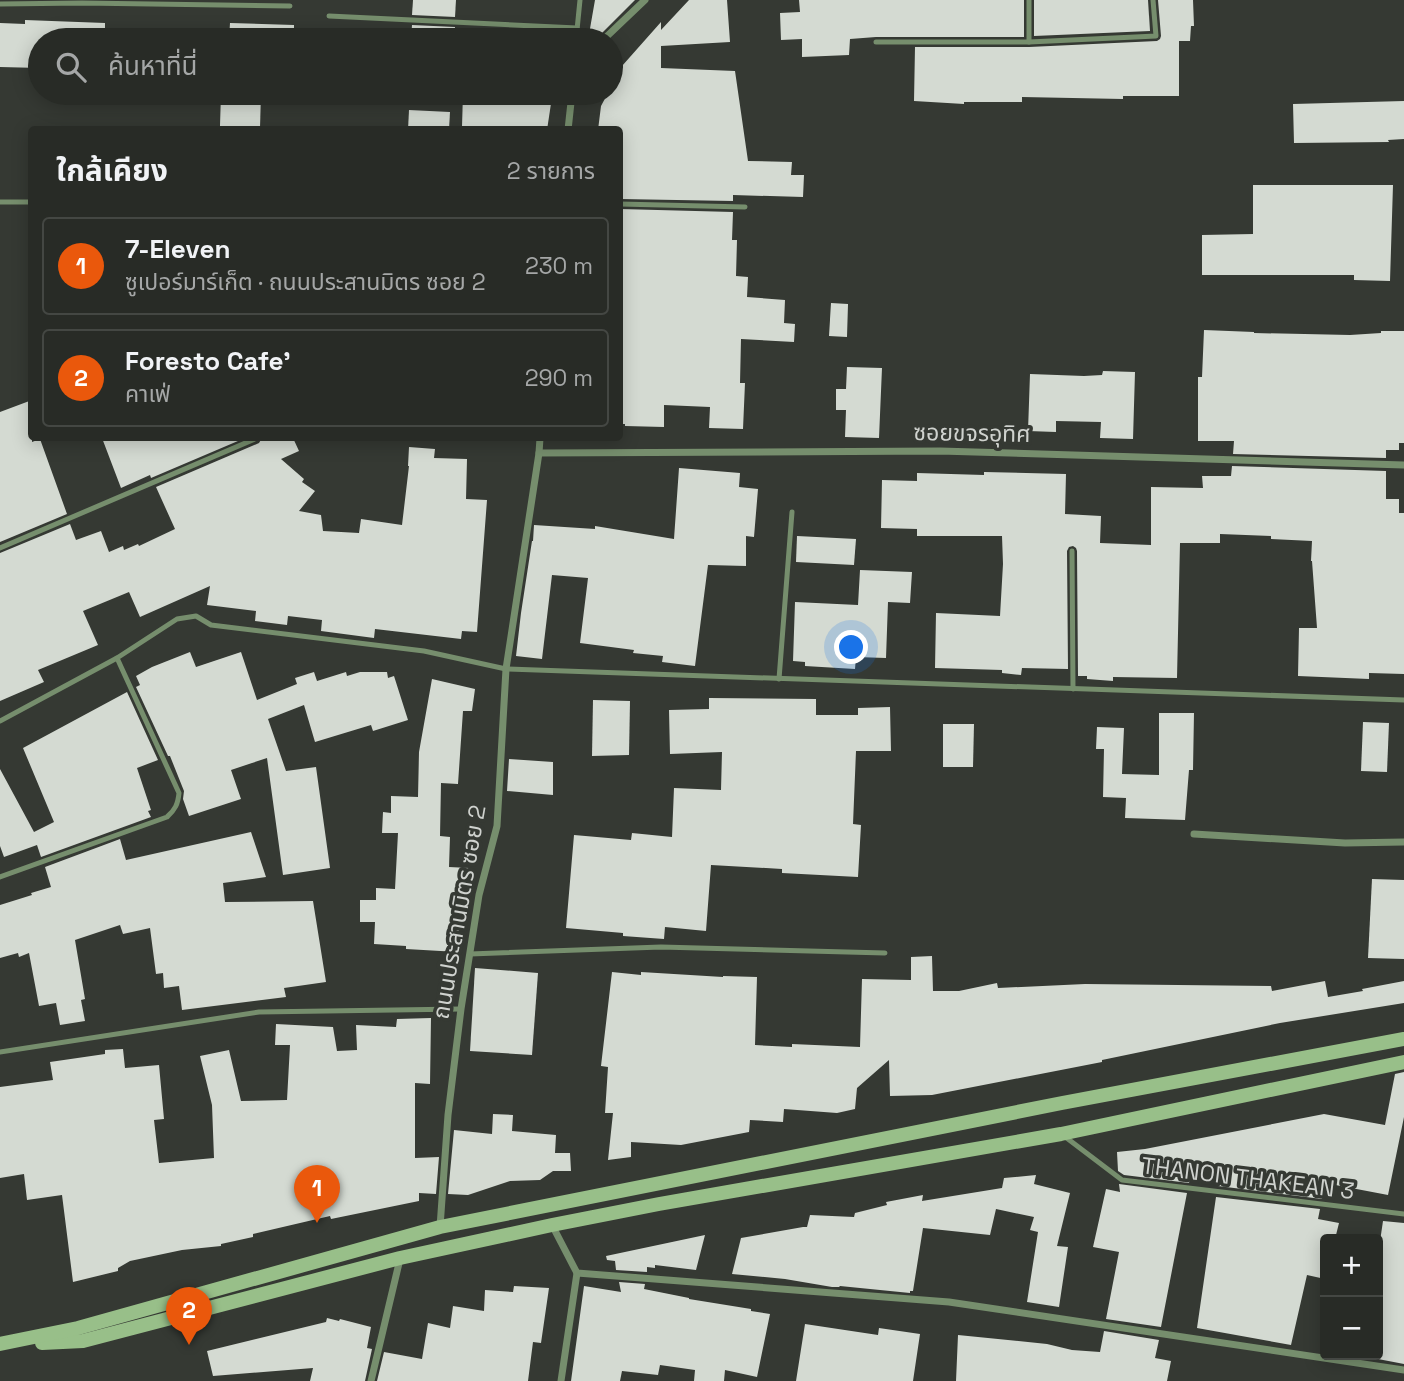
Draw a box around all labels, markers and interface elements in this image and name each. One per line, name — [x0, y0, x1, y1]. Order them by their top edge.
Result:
search box — [28, 28, 623, 105]
icon: search — [52, 48, 90, 86]
text: ค้นหาที่นี่ — [108, 49, 198, 83]
text: ใกล้เคียง — [56, 151, 168, 190]
text: 2 รายการ — [507, 156, 595, 186]
text: 7-Eleven — [125, 232, 230, 266]
text: 1 — [76, 251, 86, 281]
text: 230 m — [525, 251, 593, 281]
text: ซูเปอร์มาร์เก็ต · ถนนประสานมิตร ซอย 2 — [125, 267, 486, 297]
text: Foresto Cafe' — [125, 344, 291, 378]
text: 2 — [74, 363, 88, 393]
text: 290 m — [525, 363, 593, 393]
text: คาเฟ่ — [125, 379, 171, 409]
street label: ซอยขจรอุทิศ — [913, 417, 1031, 449]
your location — [834, 630, 868, 664]
street label: ถนนประสานมิตร ซอย 2 — [425, 803, 493, 1021]
street label: THANON THAKEAN 3 — [1140, 1150, 1356, 1206]
pin: 1 — [294, 1165, 340, 1223]
map controls — [1320, 1234, 1383, 1360]
button: + — [1320, 1234, 1383, 1297]
pin: 2 — [166, 1287, 212, 1345]
button: − — [1320, 1297, 1383, 1360]

